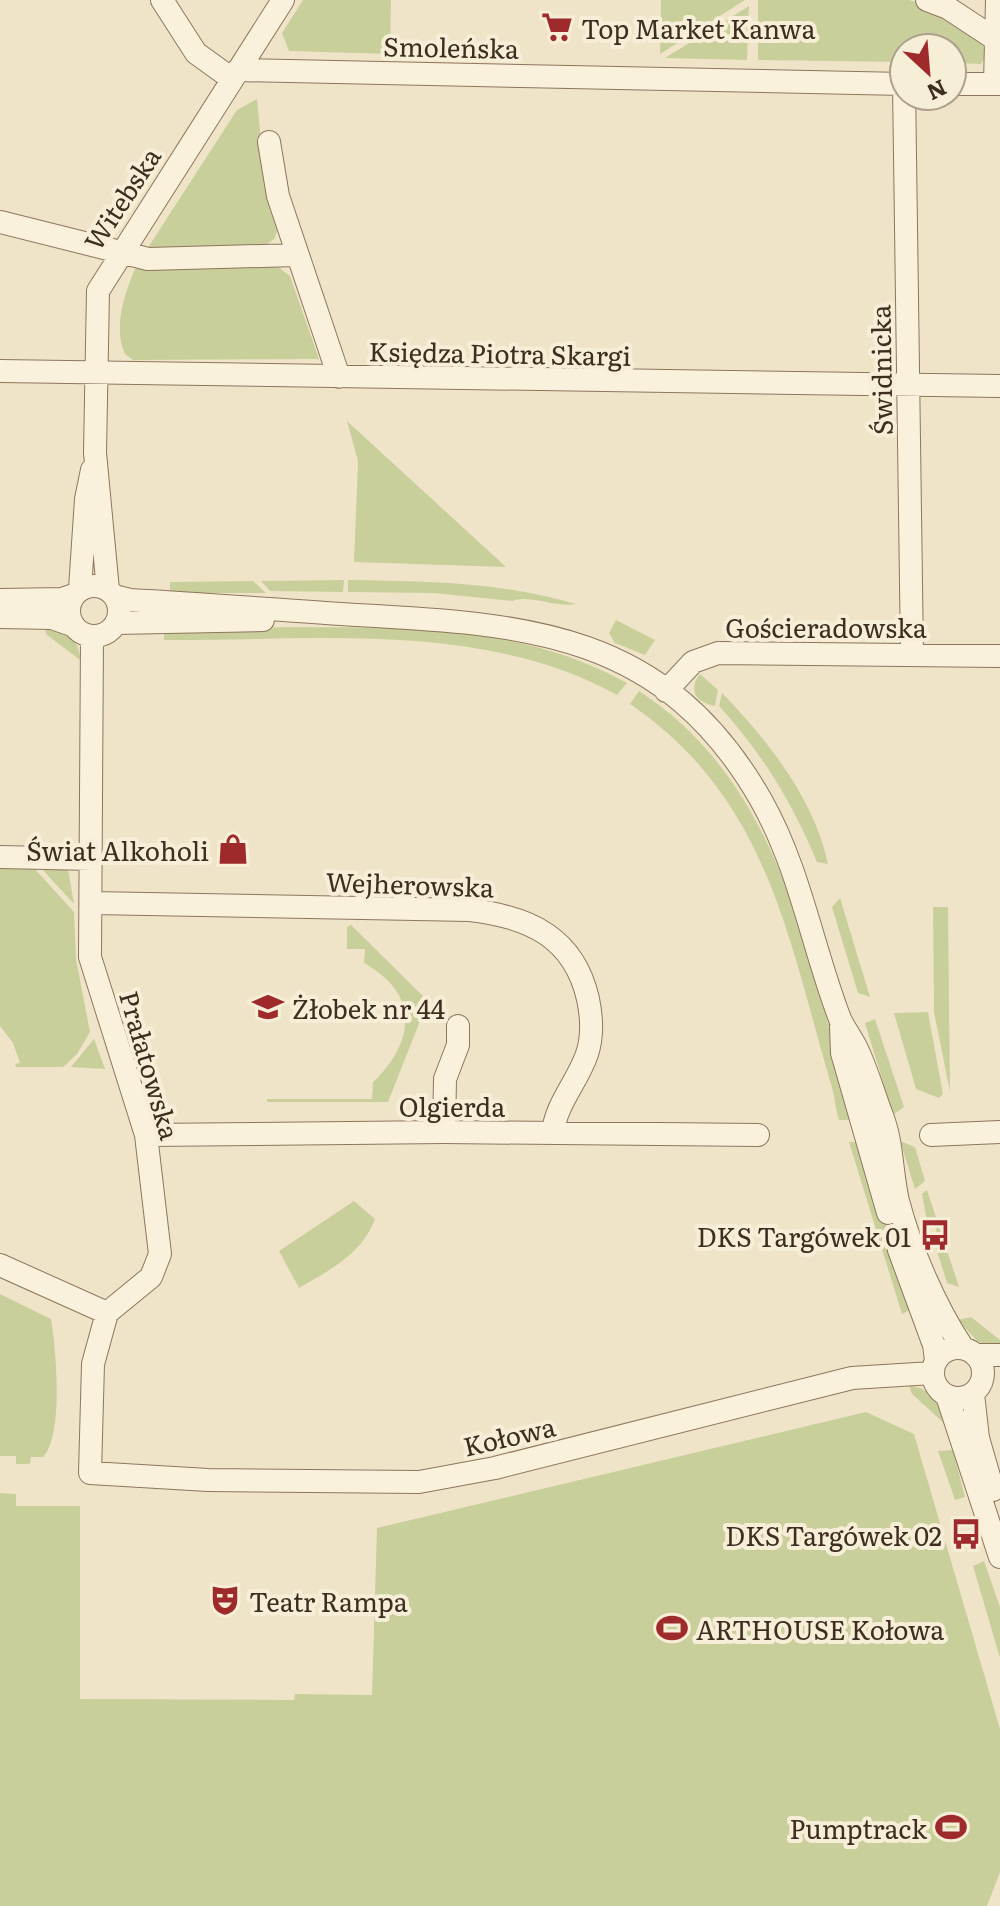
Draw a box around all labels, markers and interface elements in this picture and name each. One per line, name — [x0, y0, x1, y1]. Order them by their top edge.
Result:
place label: Top Market Kanwa — [581, 8, 815, 47]
supermarket icon: Top Market Kanwa — [540, 10, 574, 44]
street label: Smoleńska — [383, 25, 519, 67]
north arrow — [888, 32, 968, 112]
text: N — [922, 72, 953, 110]
street label: Witebska — [73, 139, 169, 257]
street label: Świdnicka — [859, 304, 901, 436]
street label: Księdza Piotra Skargi — [368, 330, 632, 374]
street label: Gościeradowska — [725, 607, 927, 646]
place label: Świat Alkoholi — [26, 830, 209, 869]
shop icon: Świat Alkoholi — [216, 832, 250, 866]
street label: Wejherowska — [325, 861, 495, 905]
street label: Prałatowska — [111, 986, 191, 1144]
place label: Żłobek nr 44 — [292, 988, 445, 1027]
school or university icon: Żłobek nr 44 — [251, 990, 285, 1024]
street label: Olgierda — [399, 1086, 505, 1125]
place label: DKS Targówek 01 — [697, 1216, 911, 1255]
bus stop icon: DKS Targówek 01 — [918, 1218, 952, 1252]
street label: Kołowa — [459, 1405, 559, 1465]
place label: DKS Targówek 02 — [725, 1515, 942, 1554]
bus stop icon: DKS Targówek 02 — [949, 1517, 983, 1551]
place label: Teatr Rampa — [249, 1581, 408, 1620]
theatre icon: Teatr Rampa — [208, 1583, 242, 1617]
place label: ARTHOUSE Kołowa — [696, 1609, 944, 1648]
sports icon: ARTHOUSE Kołowa — [655, 1611, 689, 1645]
place label: Pumptrack — [790, 1808, 928, 1847]
sports icon: Pumptrack — [934, 1810, 968, 1844]

